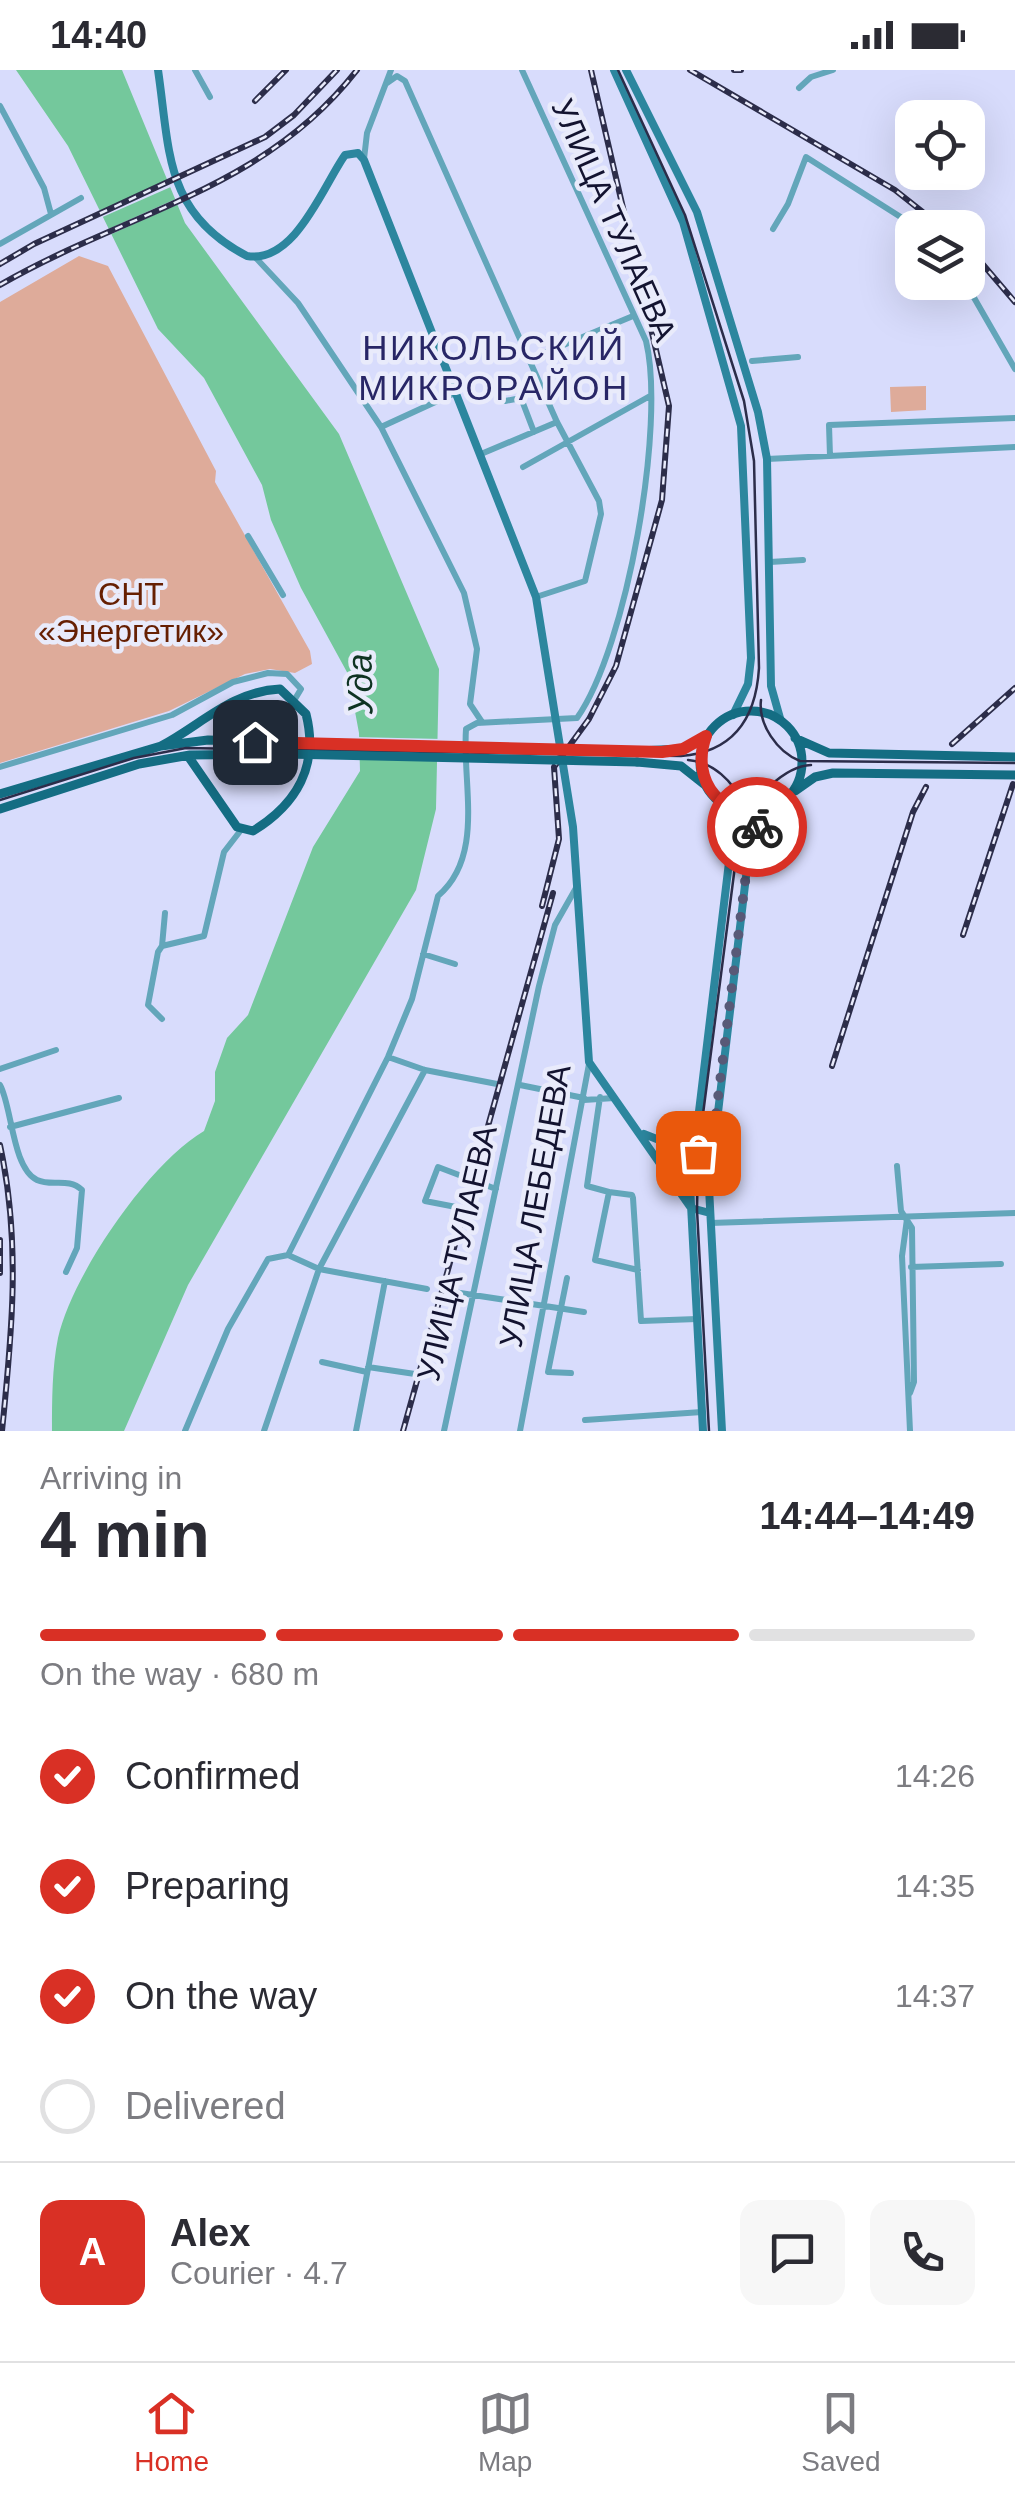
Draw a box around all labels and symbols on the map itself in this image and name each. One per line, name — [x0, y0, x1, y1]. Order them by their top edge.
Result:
street label: УЛИЦА ТУЛАЕВА — [544, 93, 684, 347]
district label: НИКОЛЬСКИЙ МИКРОРАЙОН — [358, 328, 630, 407]
park label: СНТ «Энергетик» — [38, 576, 224, 649]
water label: Уда — [339, 653, 380, 716]
pin — [213, 700, 298, 785]
courier — [707, 777, 807, 877]
street label: УЛИЦА ЛЕБЕДЕВА — [492, 1061, 578, 1350]
pin — [656, 1111, 741, 1196]
street label: УЛИЦА ТУЛАЕВА — [410, 1121, 504, 1384]

